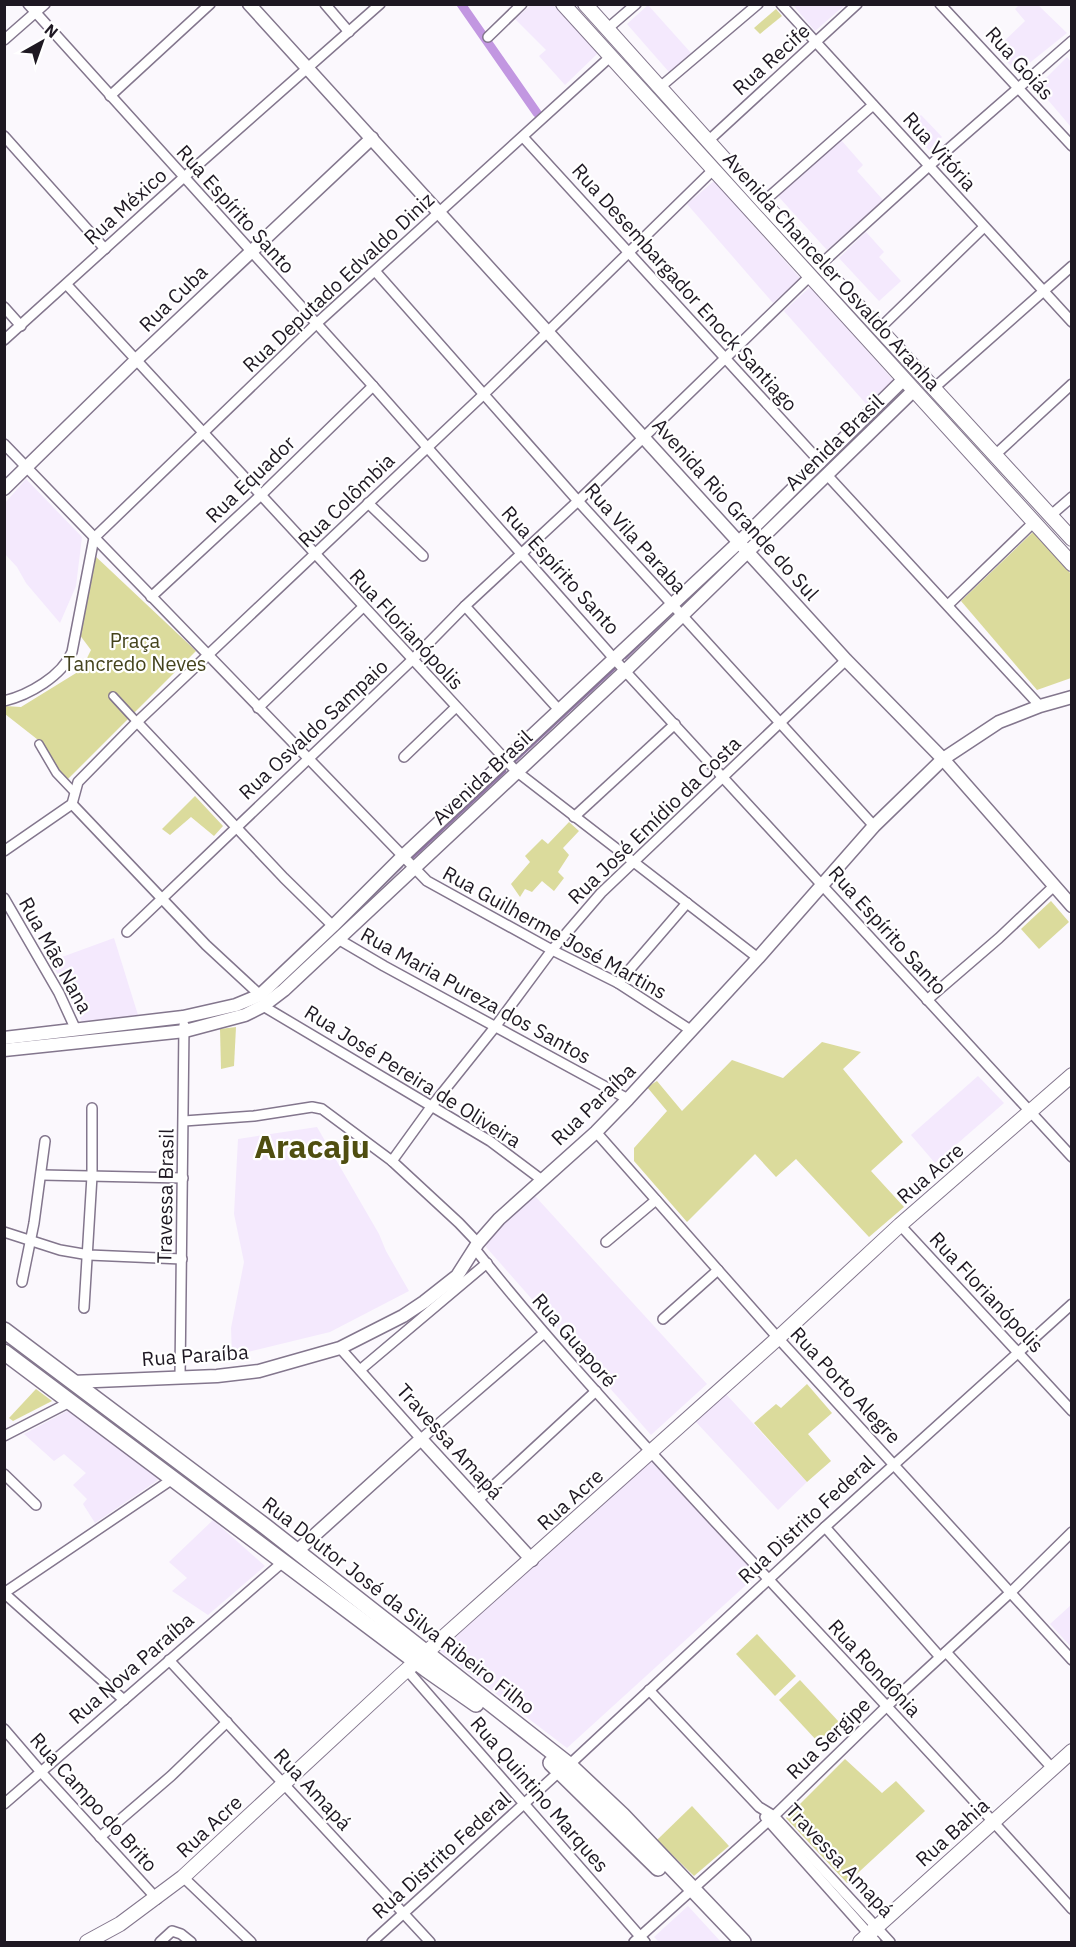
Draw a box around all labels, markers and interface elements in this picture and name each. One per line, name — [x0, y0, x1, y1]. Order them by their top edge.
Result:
north arrow — [12, 12, 72, 72]
street label: Rua Recife — [726, 17, 816, 101]
text: N — [41, 19, 63, 42]
street label: Rua Goiás — [980, 20, 1060, 106]
street label: Rua Vitória — [897, 106, 983, 197]
street label: Rua Espírito Santo — [171, 139, 301, 279]
street label: Avenida Chanceler Osvaldo Aranha — [717, 146, 947, 396]
street label: Rua Desembargador Enock Santiago — [566, 157, 804, 417]
street label: Rua México — [78, 162, 172, 250]
street label: Rua Deputado Edvaldo Diniz — [236, 186, 440, 378]
street label: Rua Cuba — [133, 258, 213, 337]
street label: Avenida Brasil — [779, 388, 889, 496]
street label: Avenida Rio Grande do Sul — [647, 412, 825, 606]
street label: Rua Equador — [199, 429, 301, 529]
street label: Rua Colômbia — [292, 447, 400, 553]
street label: Rua Vila Paraba — [579, 477, 693, 599]
street label: Rua Espírito Santo — [496, 500, 626, 640]
street label: Rua Florianópolis — [344, 563, 470, 695]
park label: Praça Tancredo Neves — [63, 627, 207, 677]
street label: Rua Osvaldo Sampaio — [233, 653, 393, 805]
street label: Avenida Brasil — [426, 724, 538, 830]
street label: Rua José Emídio da Costa — [562, 730, 747, 910]
street label: Rua Guilherme José Martins — [438, 859, 672, 1005]
street label: Rua Espírito Santo — [823, 860, 953, 1000]
street label: Rua Mãe Nana — [13, 892, 99, 1018]
street label: Rua Maria Pureza dos Santos — [356, 920, 596, 1070]
street label: Rua José Pereira de Oliveira — [300, 998, 527, 1154]
street label: Rua Paraíba — [545, 1057, 641, 1151]
district label: Aracaju — [254, 1125, 370, 1167]
street label: Travessa Brasil — [150, 1128, 180, 1264]
street label: Rua Acre — [891, 1136, 969, 1210]
street label: Rua Florianópolis — [924, 1226, 1050, 1358]
street label: Rua Guaporé — [527, 1287, 623, 1393]
street label: Rua Porto Alegre — [785, 1321, 907, 1449]
street label: Rua Paraíba — [140, 1338, 250, 1372]
street label: Travessa Amapá — [391, 1377, 509, 1505]
street label: Rua Distrito Federal — [732, 1449, 880, 1589]
street label: Rua Acre — [531, 1462, 609, 1536]
street label: Rua Doutor José da Silva Ribeiro Filho — [257, 1490, 541, 1720]
street label: Rua Nova Paraíba — [63, 1606, 200, 1730]
street label: Rua Rondônia — [823, 1613, 928, 1723]
street label: Rua Sergipe — [780, 1691, 876, 1785]
street label: Rua Quintino Marques — [465, 1710, 615, 1878]
street label: Rua Campo do Brito — [24, 1727, 164, 1877]
street label: Rua Amapá — [268, 1742, 358, 1836]
street label: Rua Distrito Federal — [366, 1786, 516, 1924]
street label: Rua Acre — [170, 1789, 248, 1863]
street label: Rua Bahia — [909, 1792, 995, 1872]
street label: Travessa Amapá — [780, 1797, 900, 1923]

